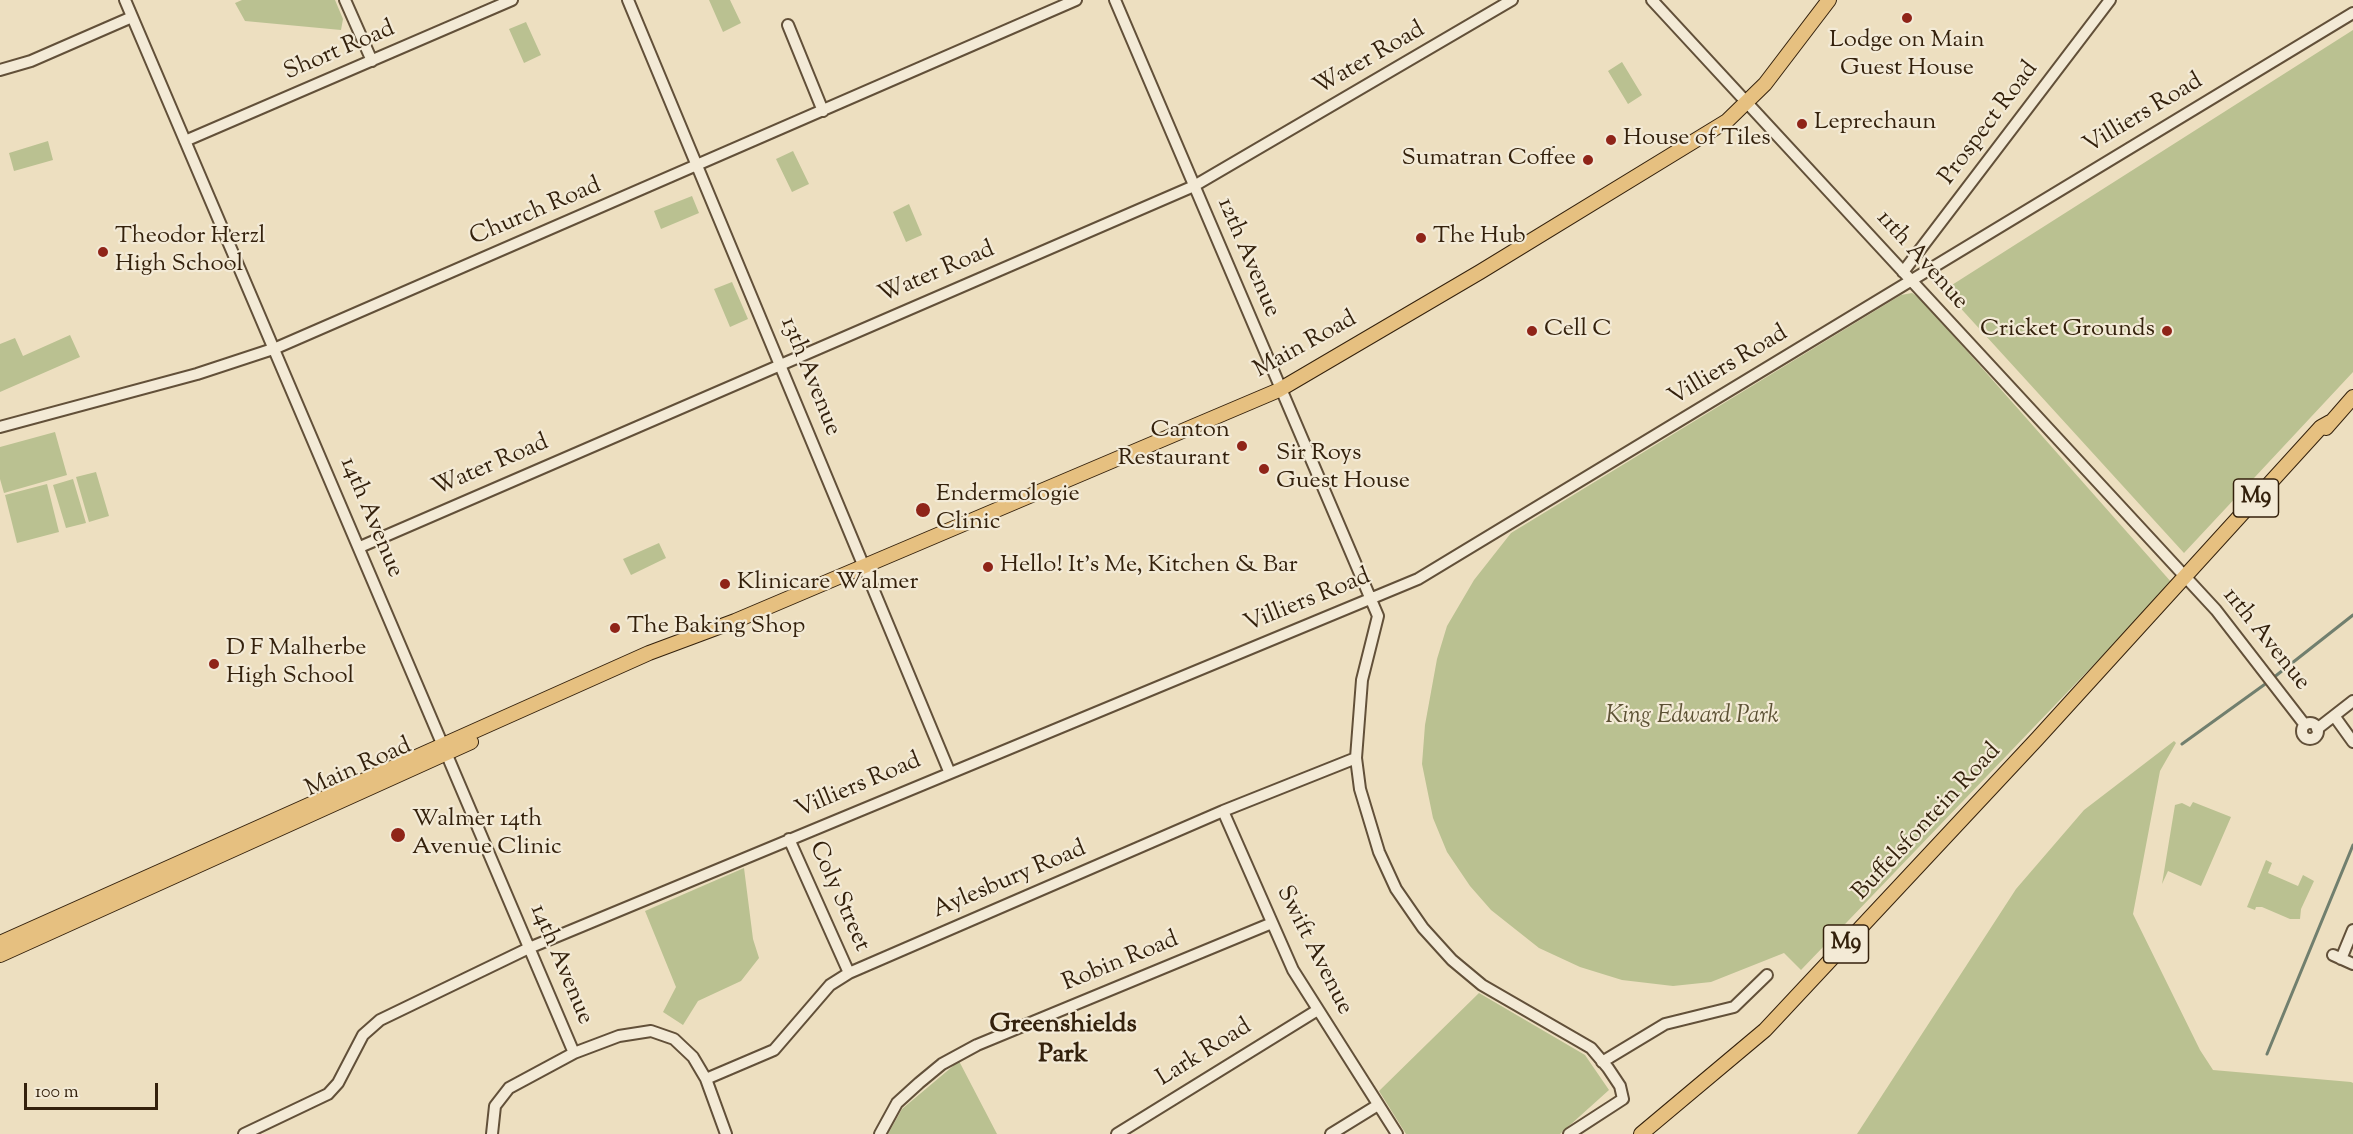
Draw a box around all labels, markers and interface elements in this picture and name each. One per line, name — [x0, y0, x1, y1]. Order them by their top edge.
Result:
marker: Lodge on Main Guest House — [1900, 11, 1914, 25]
street label: Short Road — [280, 16, 400, 88]
street label: Water Road — [1309, 17, 1431, 103]
place label: Lodge on Main Guest House — [1829, 28, 1985, 84]
street label: Prospect Road — [1934, 57, 2046, 191]
street label: Villiers Road — [2079, 68, 2209, 162]
place label: Leprechaun — [1814, 110, 1936, 138]
marker: Leprechaun — [1795, 117, 1809, 131]
place label: House of Tiles — [1623, 126, 1771, 154]
marker: House of Tiles — [1604, 133, 1618, 147]
place label: Sumatran Coffee — [1401, 146, 1576, 174]
marker: Sumatran Coffee — [1581, 153, 1595, 167]
street label: Church Road — [466, 172, 606, 254]
street label: 12th Avenue — [1209, 194, 1285, 322]
street label: 11th Avenue — [1869, 205, 1973, 317]
place label: Theodor Herzl High School — [115, 224, 266, 280]
place label: The Hub — [1433, 224, 1526, 252]
marker: The Hub — [1414, 231, 1428, 245]
street label: Water Road — [875, 237, 999, 311]
marker: Theodor Herzl High School — [96, 245, 110, 259]
street label: Main Road — [1250, 306, 1362, 386]
street label: 13th Avenue — [772, 314, 846, 440]
place label: Cell C — [1544, 317, 1612, 345]
place label: Cricket Grounds — [1980, 317, 2155, 345]
street label: Villiers Road — [1664, 320, 1794, 414]
marker: Cell C — [1525, 324, 1539, 338]
marker: Cricket Grounds — [2160, 324, 2174, 338]
place label: Canton Restaurant — [1118, 418, 1230, 474]
street label: Water Road — [429, 430, 553, 504]
marker: Canton Restaurant — [1235, 439, 1249, 453]
place label: Sir Roys Guest House — [1276, 441, 1410, 497]
street label: 14th Avenue — [332, 454, 408, 582]
marker: Sir Roys Guest House — [1257, 462, 1271, 476]
road number: M9 — [2234, 479, 2278, 517]
place label: Endermologie Clinic — [936, 482, 1080, 538]
marker: Endermologie Clinic — [914, 501, 932, 519]
place label: Hello! It's Me, Kitchen & Bar — [1000, 553, 1298, 581]
marker: Hello! It's Me, Kitchen & Bar — [981, 560, 995, 574]
street label: Villiers Road — [1241, 564, 1375, 640]
place label: Klinicare Walmer — [737, 570, 918, 598]
marker: Klinicare Walmer — [718, 577, 732, 591]
street label: 11th Avenue — [2215, 583, 2315, 697]
place label: The Baking Shop — [627, 614, 805, 642]
marker: The Baking Shop — [608, 621, 622, 635]
place label: D F Malherbe High School — [226, 636, 366, 692]
marker: D F Malherbe High School — [207, 657, 221, 671]
park label: King Edward Park — [1605, 704, 1779, 732]
street label: Main Road — [301, 733, 417, 805]
street label: Buffelsfontein Road — [1848, 738, 2008, 908]
street label: Villiers Road — [792, 748, 926, 826]
place label: Walmer 14th Avenue Clinic — [412, 807, 562, 863]
marker: Walmer 14th Avenue Clinic — [389, 826, 407, 844]
street label: Aylesbury Road — [929, 836, 1091, 926]
street label: Coly Street — [801, 838, 875, 956]
street label: Swift Avenue — [1268, 882, 1358, 1020]
street label: 14th Avenue — [522, 901, 598, 1029]
road number: M9 — [1824, 925, 1868, 963]
street label: Robin Road — [1059, 927, 1183, 999]
district label: Greenshields Park — [989, 1011, 1137, 1072]
street label: Lark Road — [1152, 1014, 1258, 1094]
scale bar — [27, 1071, 160, 1109]
text: 100 m — [35, 1080, 79, 1106]

